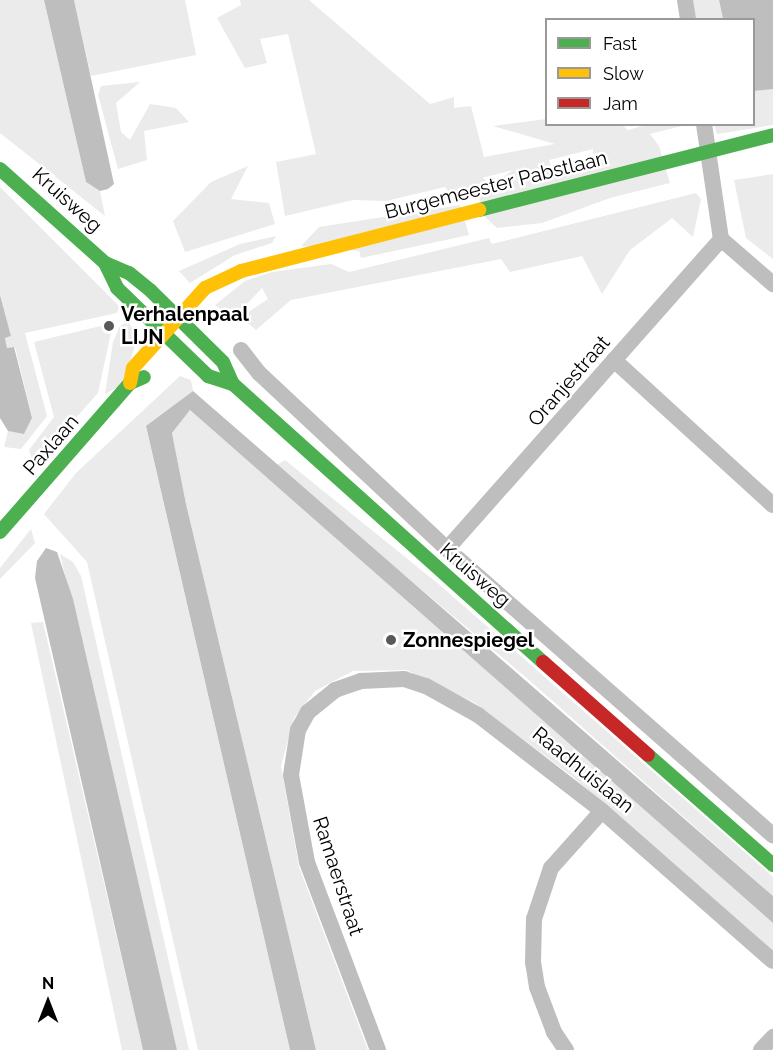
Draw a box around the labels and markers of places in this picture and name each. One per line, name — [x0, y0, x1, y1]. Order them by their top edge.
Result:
place label: Verhalenpaal LIJN — [121, 302, 249, 349]
marker: Verhalenpaal LIJN — [102, 319, 116, 333]
place label: Zonnespiegel — [403, 628, 534, 652]
marker: Zonnespiegel — [384, 633, 398, 647]

